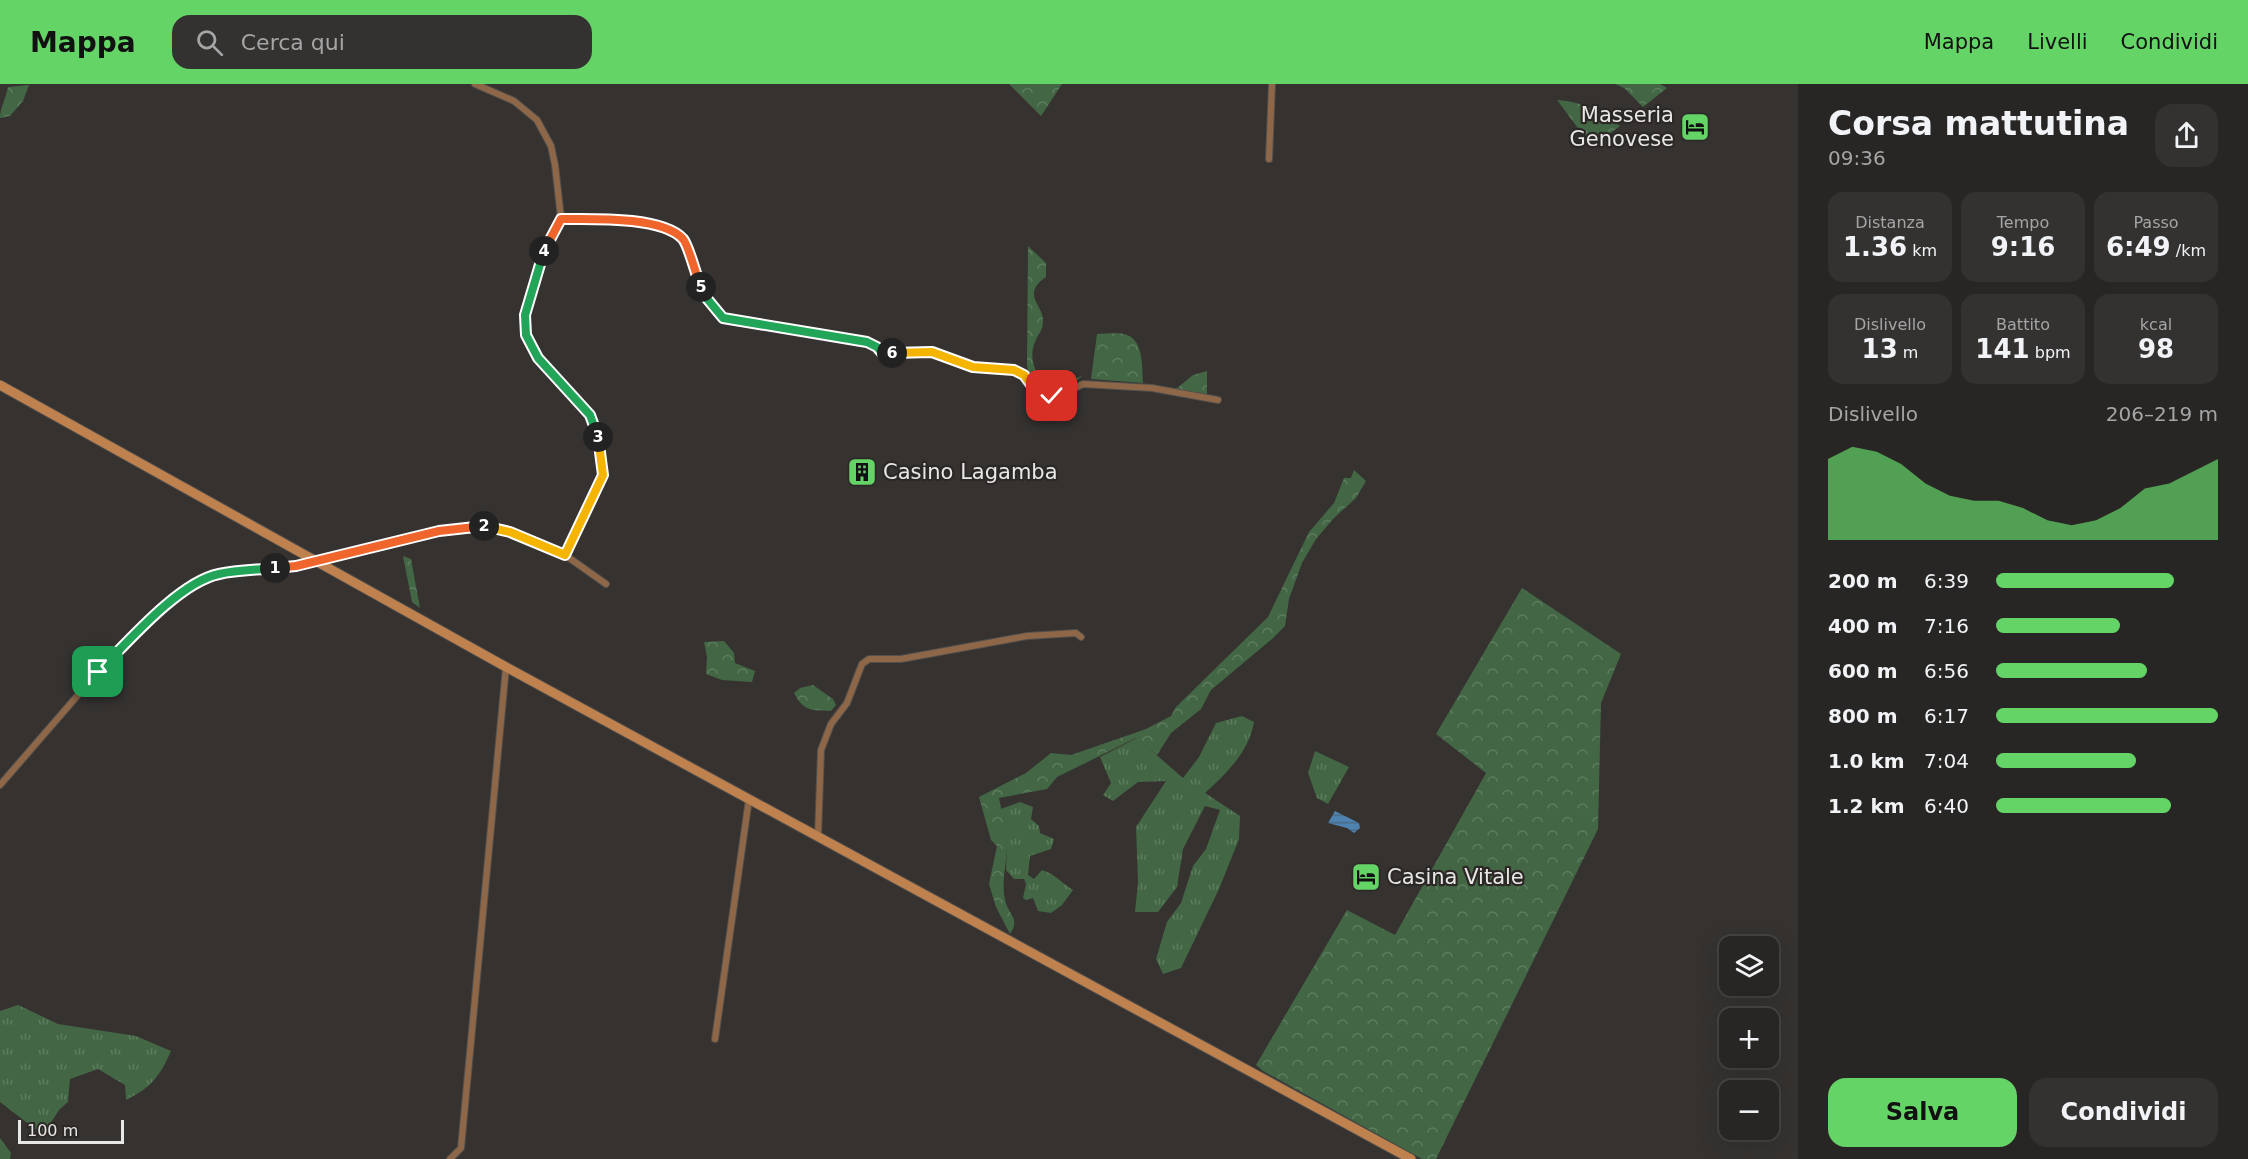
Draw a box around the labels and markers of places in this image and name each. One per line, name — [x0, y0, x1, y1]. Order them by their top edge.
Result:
place label: Masseria Genovese — [1569, 103, 1674, 151]
hotel icon: Masseria Genovese — [1679, 111, 1711, 143]
pin: 4 — [529, 236, 559, 266]
pin: 5 — [686, 272, 716, 302]
pin: 6 — [877, 338, 907, 368]
pin — [1026, 370, 1077, 421]
pin: 3 — [583, 422, 613, 452]
building icon: Casino Lagamba — [846, 456, 878, 488]
place label: Casino Lagamba — [883, 460, 1058, 484]
pin: 2 — [469, 511, 499, 541]
pin: 1 — [260, 553, 290, 583]
pin — [72, 646, 123, 697]
hotel icon: Casina Vitale — [1350, 861, 1382, 893]
place label: Casina Vitale — [1387, 865, 1524, 889]

